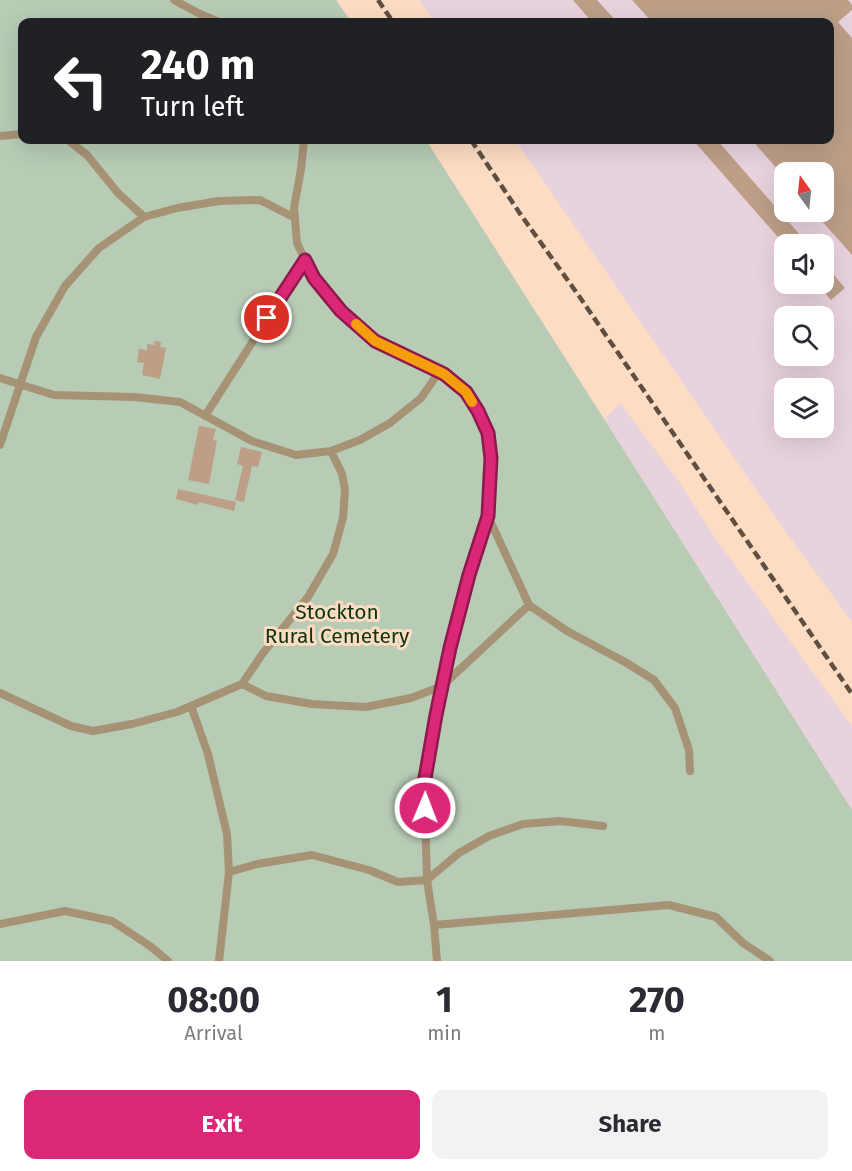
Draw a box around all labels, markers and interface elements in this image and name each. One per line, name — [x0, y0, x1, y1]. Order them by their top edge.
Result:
text: 240 m — [141, 40, 255, 90]
icon: left — [42, 42, 120, 120]
text: Turn left — [141, 91, 244, 123]
north arrow — [774, 162, 834, 222]
map controls — [774, 162, 834, 438]
button: sound — [774, 234, 834, 294]
pin — [241, 292, 292, 343]
icon: arrive — [250, 301, 283, 334]
button: search — [774, 306, 834, 366]
button: layers — [774, 378, 834, 438]
park label: Stockton Rural Cemetery — [265, 599, 410, 649]
position arrow — [393, 776, 457, 840]
text: 08:00 — [167, 978, 260, 1022]
text: 1 — [436, 978, 453, 1022]
text: 270 — [629, 978, 685, 1022]
text: Arrival — [184, 1021, 243, 1045]
text: min — [427, 1021, 462, 1045]
text: m — [648, 1021, 665, 1045]
button: Exit — [24, 1090, 420, 1159]
button: Share — [432, 1090, 828, 1159]

